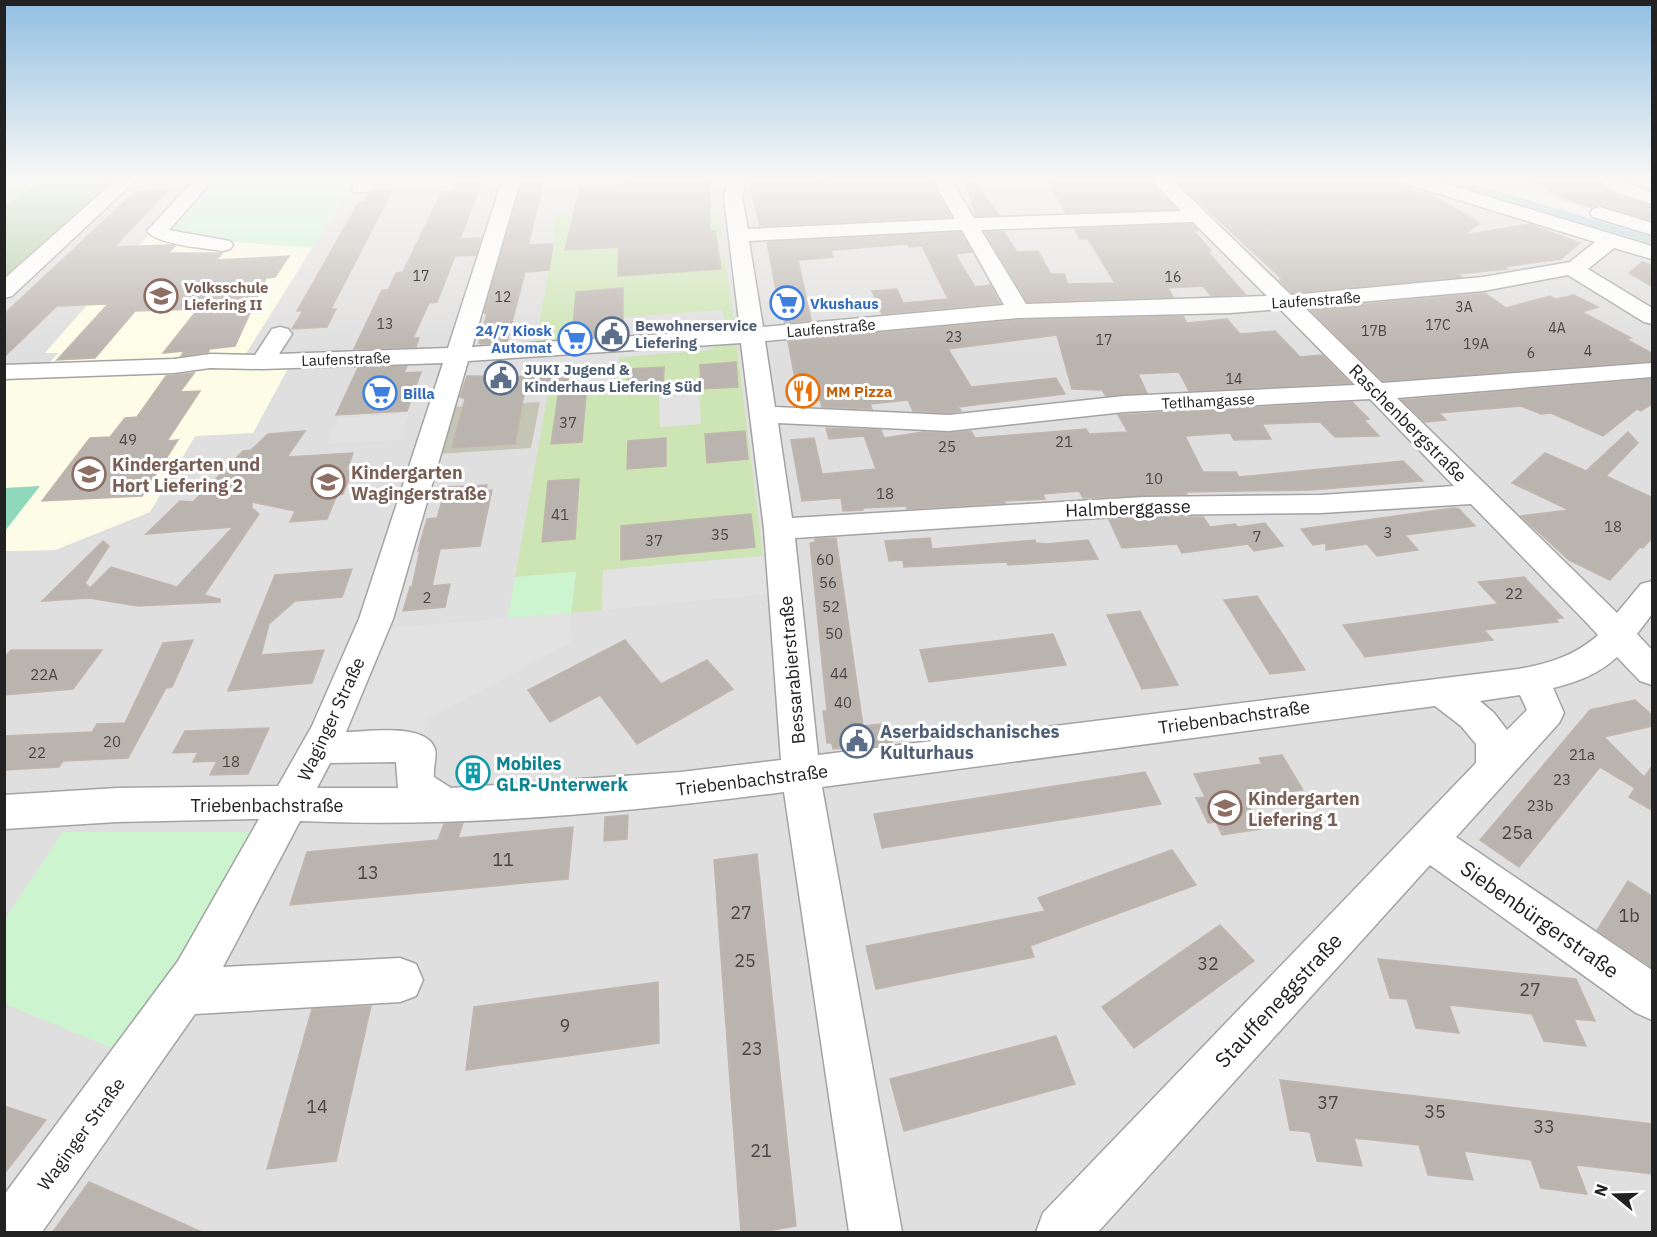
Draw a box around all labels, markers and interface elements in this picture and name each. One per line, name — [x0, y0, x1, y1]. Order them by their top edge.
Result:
house number: 17 — [413, 267, 429, 285]
house number: 16 — [1165, 268, 1181, 286]
school or university icon: Volksschule Liefering II — [143, 278, 179, 314]
place label: Volksschule Liefering II — [184, 278, 268, 314]
supermarket icon: Vkushaus — [769, 285, 805, 321]
street label: Laufenstraße — [1271, 287, 1361, 313]
house number: 12 — [495, 288, 511, 306]
place label: Vkushaus — [810, 294, 879, 313]
house number: 3A — [1455, 298, 1473, 316]
house number: 13 — [377, 315, 393, 333]
street label: Laufenstraße — [786, 315, 876, 341]
public building icon: Bewohnerservice Liefering — [594, 316, 630, 352]
place label: Bewohnerservice Liefering — [635, 316, 757, 352]
house number: 17C — [1425, 316, 1451, 334]
house number: 4A — [1548, 319, 1566, 337]
place label: 24/7 Kiosk Automat — [475, 321, 552, 357]
supermarket icon: 24/7 Kiosk Automat — [557, 321, 593, 357]
house number: 17B — [1361, 322, 1387, 340]
house number: 23 — [946, 328, 962, 346]
house number: 17 — [1096, 331, 1112, 349]
house number: 19A — [1463, 335, 1489, 353]
house number: 4 — [1584, 342, 1592, 360]
house number: 6 — [1527, 344, 1535, 362]
street label: Laufenstraße — [301, 348, 391, 370]
street label: Raschenbergstraße — [1344, 359, 1472, 487]
public building icon: JUKI Jugend & Kinderhaus Liefering Süd — [483, 360, 519, 396]
place label: JUKI Jugend & Kinderhaus Liefering Süd — [524, 360, 702, 396]
house number: 14 — [1226, 370, 1242, 388]
restaurant icon: MM Pizza — [785, 373, 821, 409]
supermarket icon: Billa — [362, 375, 398, 411]
place label: MM Pizza — [826, 382, 893, 401]
place label: Billa — [403, 384, 435, 403]
street label: Tetlhamgasse — [1161, 389, 1255, 413]
house number: 37 — [559, 413, 577, 432]
house number: 49 — [119, 430, 137, 449]
house number: 21 — [1055, 432, 1073, 451]
house number: 25 — [938, 437, 956, 456]
place label: Kindergarten und Hort Liefering 2 — [112, 453, 260, 497]
school or university icon: Kindergarten und Hort Liefering 2 — [71, 456, 107, 492]
place label: Kindergarten Wagingerstraße — [351, 461, 487, 505]
school or university icon: Kindergarten Wagingerstraße — [310, 464, 346, 500]
house number: 10 — [1145, 469, 1163, 488]
house number: 18 — [876, 484, 894, 503]
street label: Halmberggasse — [1065, 494, 1191, 522]
house number: 41 — [551, 505, 569, 524]
house number: 18 — [1604, 517, 1622, 536]
house number: 3 — [1383, 523, 1393, 542]
house number: 35 — [711, 525, 729, 544]
house number: 7 — [1252, 527, 1262, 546]
house number: 37 — [645, 531, 663, 550]
house number: 60 — [816, 550, 834, 569]
house number: 56 — [819, 573, 837, 592]
house number: 22 — [1505, 584, 1523, 603]
house number: 2 — [422, 588, 432, 607]
street label: Bessarabierstraße — [774, 595, 810, 745]
house number: 52 — [822, 597, 840, 616]
house number: 50 — [825, 624, 843, 643]
street label: Waginger Straße — [292, 653, 370, 785]
house number: 44 — [830, 664, 848, 683]
house number: 22A — [30, 665, 58, 684]
house number: 40 — [834, 693, 852, 712]
street label: Triebenbachstraße — [1157, 695, 1311, 739]
place label: Aserbaidschanisches Kulturhaus — [880, 720, 1060, 764]
public building icon: Aserbaidschanisches Kulturhaus — [839, 723, 875, 759]
house number: 20 — [103, 732, 121, 751]
house number: 22 — [28, 743, 46, 762]
house number: 21a — [1569, 745, 1595, 764]
house number: 18 — [222, 752, 240, 771]
place label: Mobiles GLR-Unterwerk — [496, 752, 628, 796]
building icon: Mobiles GLR-Unterwerk — [455, 755, 491, 791]
street label: Triebenbachstraße — [675, 759, 829, 801]
house number: 23 — [1553, 770, 1571, 789]
place label: Kindergarten Liefering 1 — [1248, 787, 1360, 831]
school or university icon: Kindergarten Liefering 1 — [1207, 790, 1243, 826]
street label: Triebenbachstraße — [191, 794, 344, 817]
house number: 23b — [1527, 796, 1553, 815]
house number: 25a — [1501, 821, 1533, 844]
house number: 11 — [492, 848, 514, 871]
street label: Siebenbürgerstraße — [1455, 854, 1625, 984]
house number: 13 — [357, 861, 379, 884]
house number: 27 — [730, 901, 752, 924]
house number: 1b — [1618, 904, 1640, 927]
street label: Stauffeneggstraße — [1208, 927, 1348, 1073]
house number: 25 — [734, 949, 756, 972]
house number: 32 — [1197, 952, 1219, 975]
house number: 27 — [1519, 978, 1541, 1001]
house number: 9 — [560, 1014, 570, 1037]
house number: 23 — [741, 1037, 763, 1060]
street label: Waginger Straße — [32, 1073, 130, 1195]
house number: 37 — [1317, 1091, 1339, 1114]
house number: 14 — [306, 1095, 328, 1118]
house number: 35 — [1424, 1100, 1446, 1123]
house number: 33 — [1533, 1115, 1555, 1138]
house number: 21 — [750, 1139, 772, 1162]
north arrow — [1585, 1165, 1645, 1225]
text: N — [1589, 1181, 1612, 1199]

